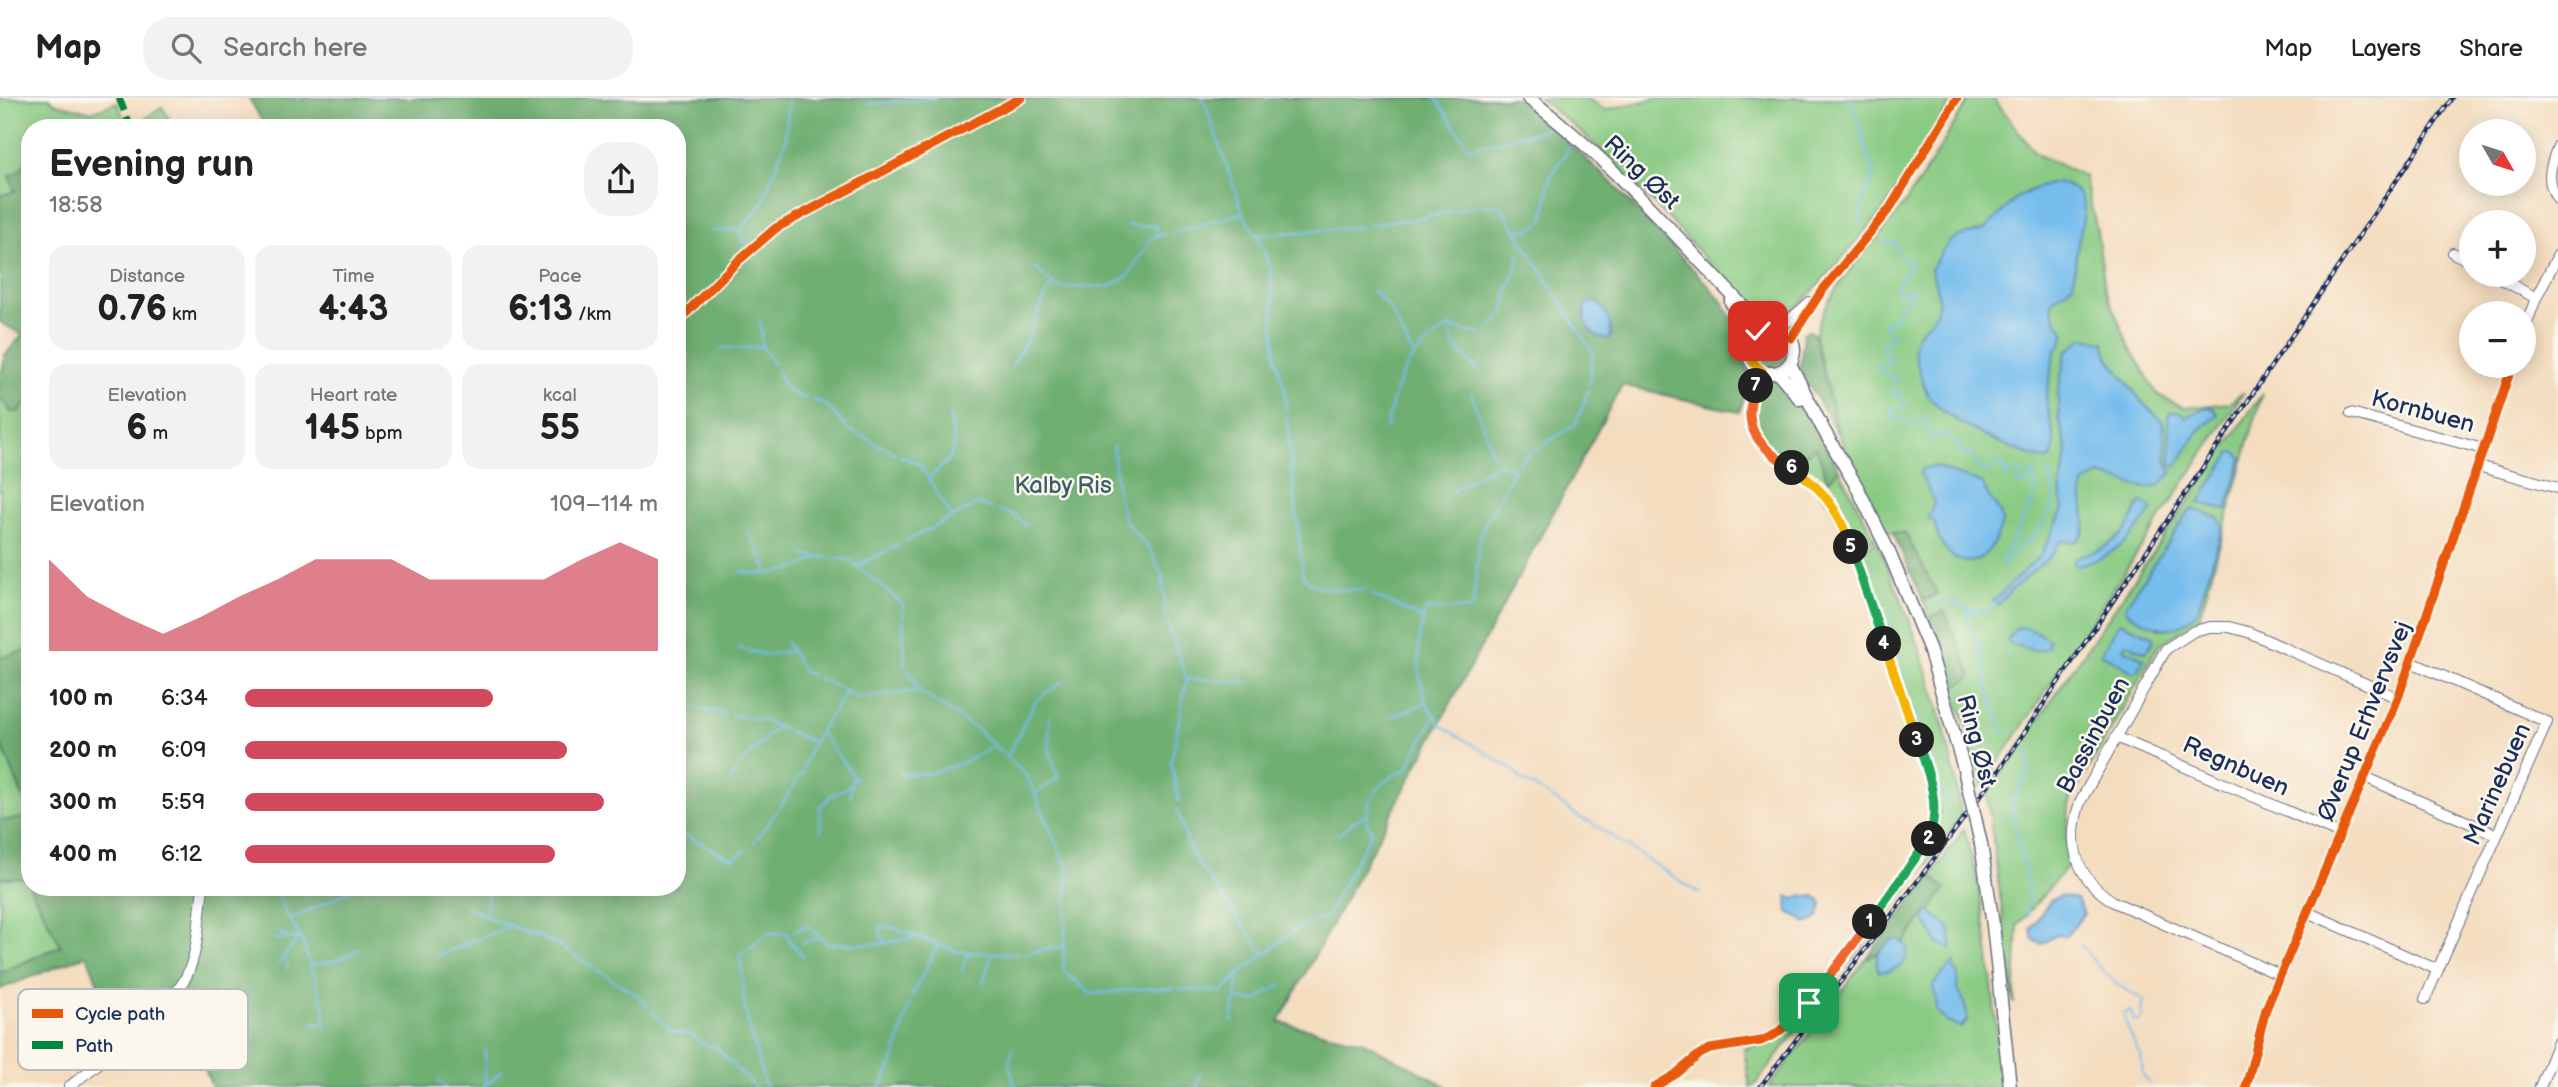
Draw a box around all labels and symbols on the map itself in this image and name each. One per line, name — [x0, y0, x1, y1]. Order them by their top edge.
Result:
north arrow — [2459, 119, 2536, 196]
street label: Ring Øst — [1598, 129, 1686, 216]
pin — [1728, 301, 1788, 361]
pin: 7 — [1738, 368, 1774, 404]
street label: Kornbuen — [2368, 384, 2478, 439]
pin: 6 — [1774, 450, 1810, 486]
park label: Kalby Ris — [1014, 471, 1112, 500]
pin: 5 — [1834, 530, 1868, 564]
street label: Øverup Erhvervsvej — [2311, 617, 2418, 826]
pin: 4 — [1867, 626, 1902, 662]
street label: Bassinbuen — [2051, 672, 2136, 798]
street label: Ring Øst — [1950, 692, 2003, 791]
street label: Marinebuen — [2458, 719, 2537, 850]
pin: 3 — [1899, 722, 1934, 758]
street label: Regnbuen — [2178, 730, 2293, 803]
pin: 2 — [1912, 822, 1946, 856]
pin: 1 — [1853, 904, 1888, 940]
pin — [1779, 973, 1839, 1033]
legend — [18, 989, 248, 1070]
text: Cycle path — [75, 1003, 165, 1026]
text: Path — [75, 1035, 113, 1058]

